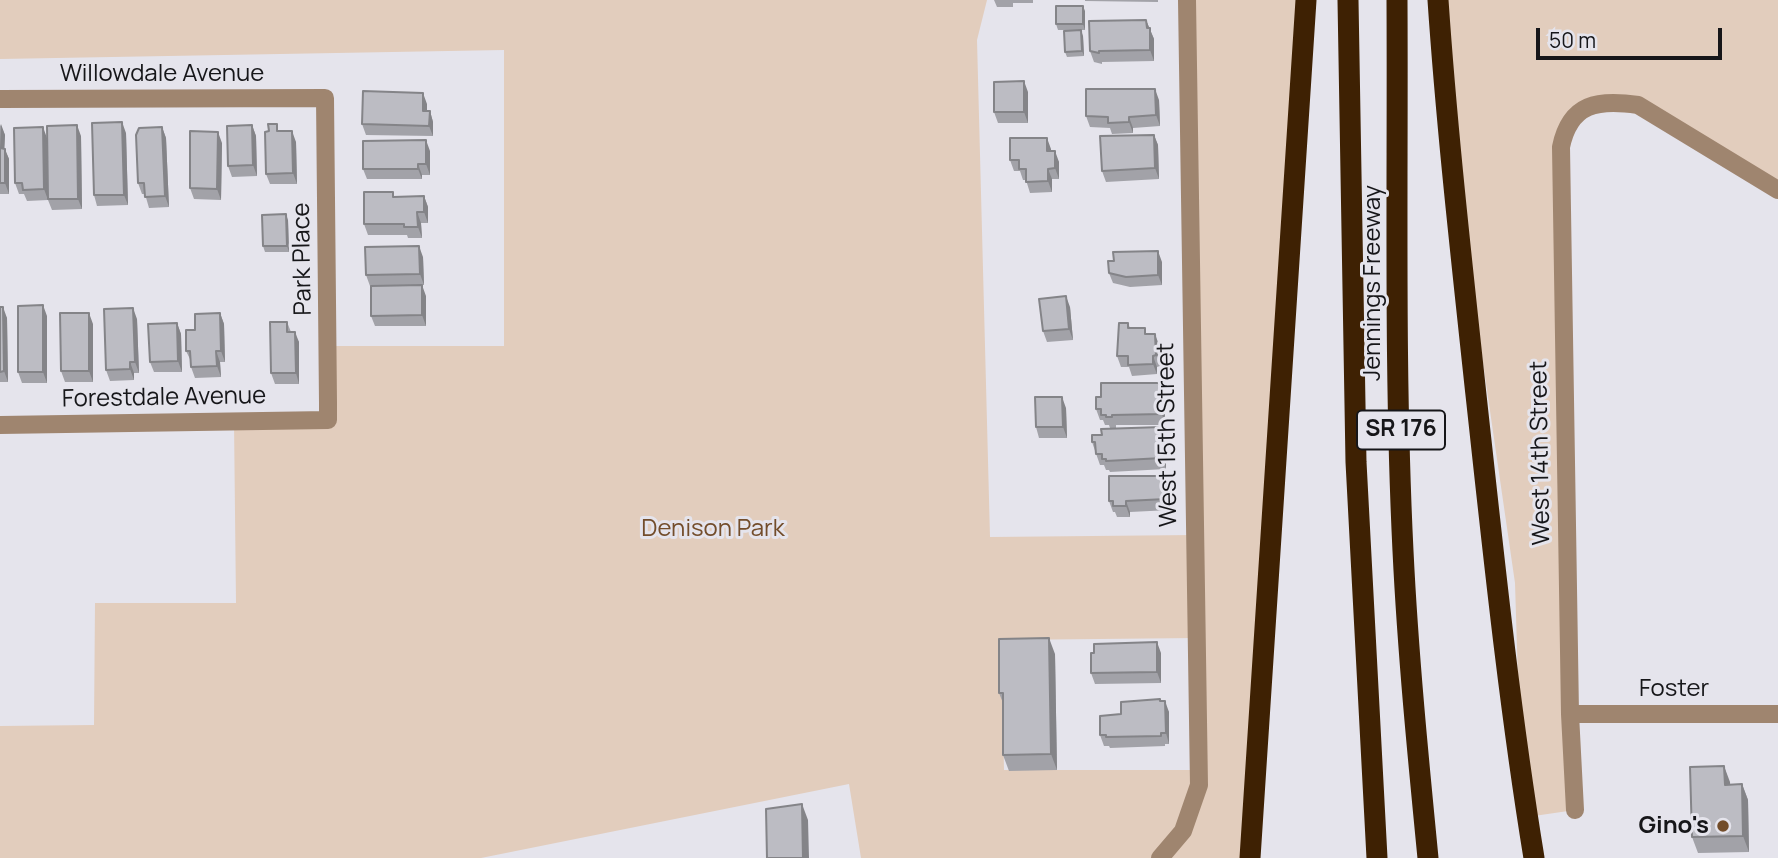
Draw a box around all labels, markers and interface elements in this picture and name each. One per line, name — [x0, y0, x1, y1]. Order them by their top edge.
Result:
scale bar — [1540, 14, 1726, 58]
text: 50 m — [1549, 26, 1596, 54]
street label: Willowdale Avenue — [60, 60, 264, 88]
street label: Jennings Freeway — [1359, 185, 1387, 381]
street label: Park Place — [288, 202, 318, 316]
street label: West 15th Street — [1152, 343, 1184, 527]
street label: West 14th Street — [1525, 360, 1557, 546]
street label: Forestdale Avenue — [62, 382, 266, 414]
road number: SR 176 — [1357, 410, 1445, 450]
park label: Denison Park — [641, 515, 785, 543]
street label: Foster — [1639, 675, 1709, 703]
place label: Gino's — [1638, 812, 1709, 840]
marker: Gino's — [1715, 818, 1731, 834]

